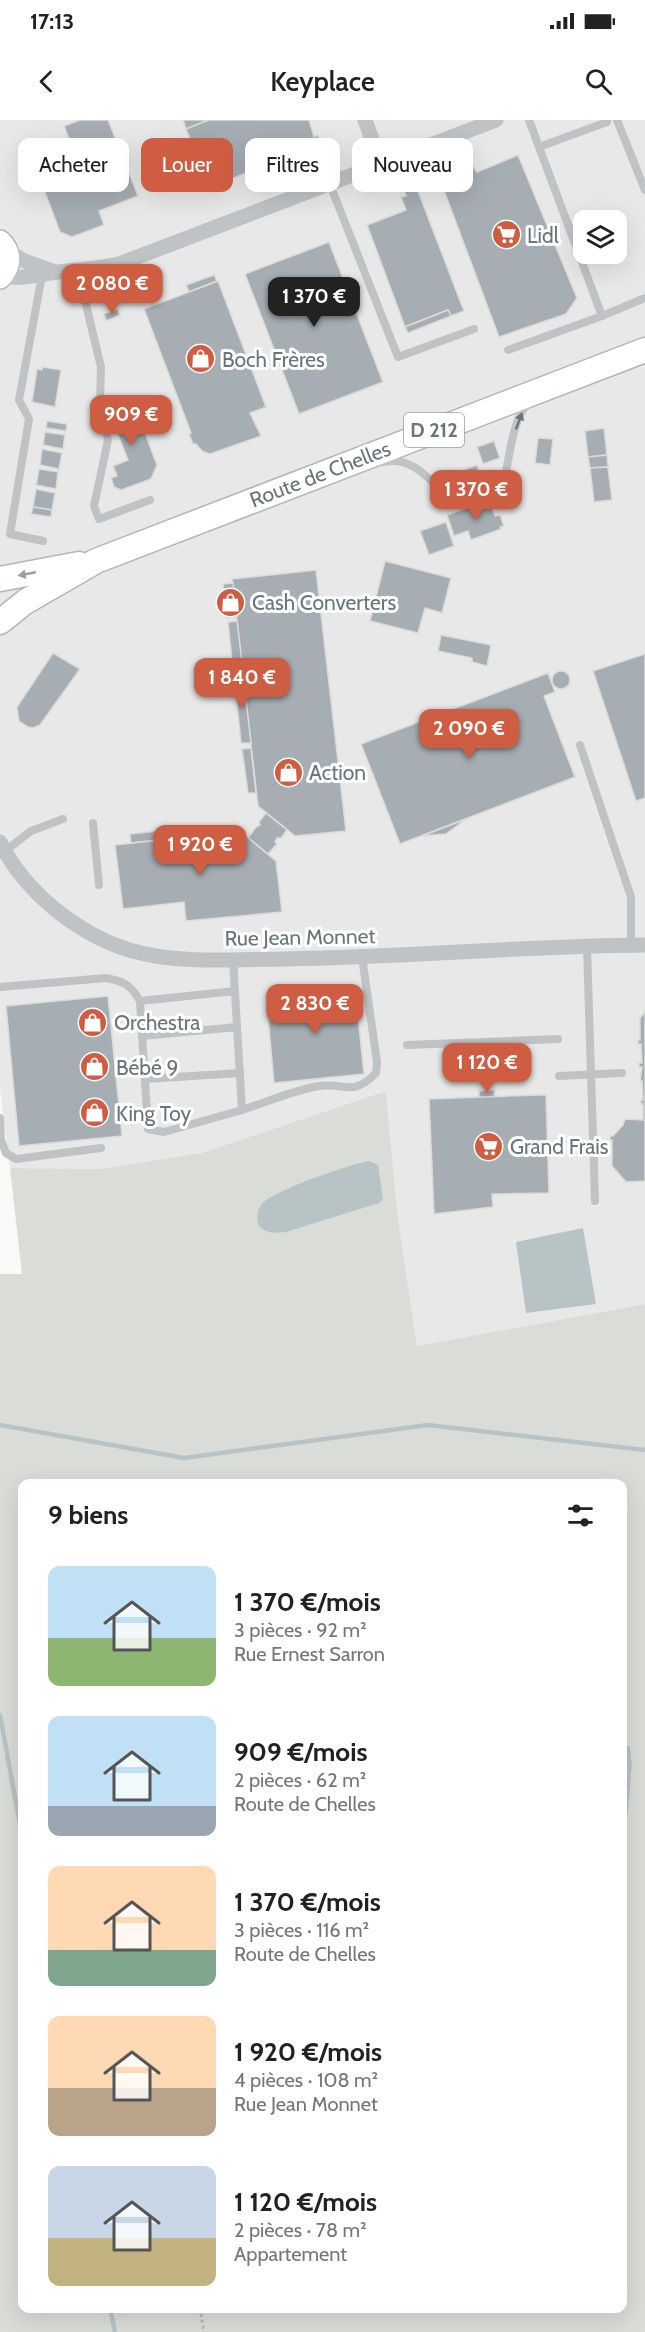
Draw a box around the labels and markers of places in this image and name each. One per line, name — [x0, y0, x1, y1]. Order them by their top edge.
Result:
supermarket icon: Lidl — [490, 219, 522, 251]
place label: Lidl — [527, 223, 559, 248]
pin: 2 080 € — [57, 264, 167, 315]
pin: 1 370 € — [259, 277, 369, 328]
shop icon: Boch Frères — [185, 343, 217, 375]
place label: Boch Frères — [222, 347, 325, 372]
pin: 909 € — [89, 395, 173, 446]
pin: 1 370 € — [421, 470, 531, 521]
shop icon: Cash Converters — [215, 586, 247, 618]
place label: Cash Converters — [252, 590, 396, 615]
pin: 1 840 € — [187, 658, 297, 709]
pin: 2 090 € — [414, 709, 524, 760]
shop icon: Action — [272, 756, 304, 788]
place label: Action — [309, 760, 366, 785]
pin: 1 920 € — [145, 825, 255, 876]
pin: 2 830 € — [260, 984, 370, 1035]
shop icon: Orchestra — [77, 1006, 109, 1038]
place label: Orchestra — [114, 1010, 200, 1035]
pin: 1 120 € — [432, 1043, 542, 1094]
shop icon: Bébé 9 — [79, 1051, 111, 1083]
place label: Bébé 9 — [116, 1055, 178, 1080]
shop icon: King Toy — [79, 1097, 111, 1129]
place label: King Toy — [116, 1101, 192, 1126]
supermarket icon: Grand Frais — [473, 1130, 505, 1162]
place label: Grand Frais — [510, 1134, 609, 1159]

